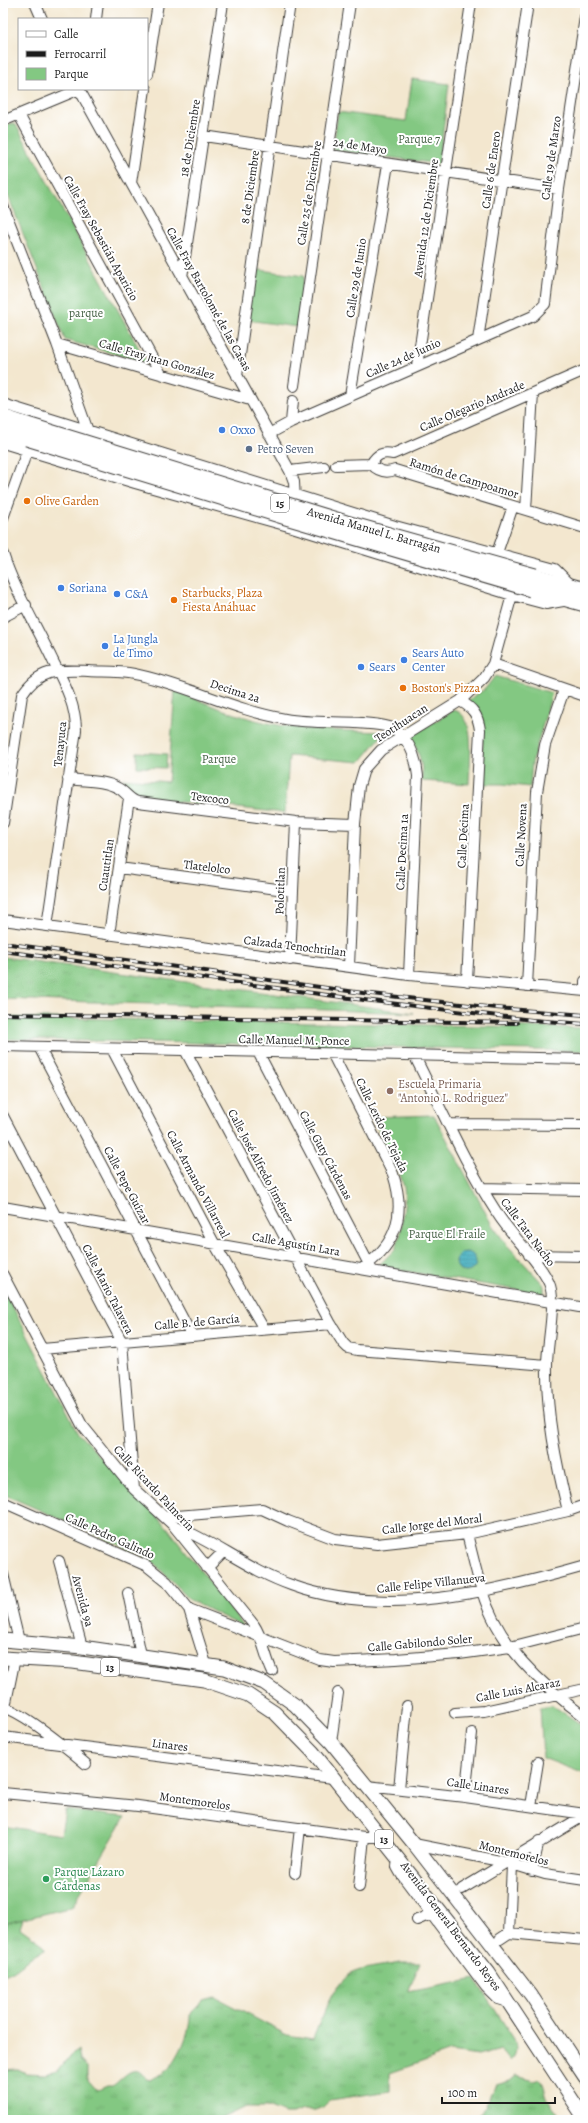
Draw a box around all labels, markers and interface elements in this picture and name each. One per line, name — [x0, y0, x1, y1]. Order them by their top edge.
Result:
legend — [18, 18, 148, 90]
text: Calle — [54, 26, 78, 42]
text: Ferrocarril — [54, 46, 106, 62]
text: Parque — [54, 66, 89, 82]
street label: 18 de Diciembre — [176, 98, 204, 178]
street label: Calle 19 de Marzo — [537, 115, 565, 201]
street label: Calle 6 de Enero — [478, 130, 504, 210]
park label: Parque 7 — [398, 131, 441, 147]
street label: 24 de Mayo — [332, 134, 388, 158]
street label: Calle 25 de Diciembre — [293, 140, 325, 246]
street label: 8 de Diciembre — [237, 149, 263, 225]
street label: Avenida 12 de Diciembre — [410, 158, 442, 279]
street label: Calle Fray Sebastián Aparicio — [60, 172, 142, 304]
street label: Calle Fray Bartolomé de las Casas — [163, 224, 255, 374]
street label: Calle 29 de Junio — [342, 237, 370, 319]
park label: parque — [69, 305, 103, 321]
street label: Calle 24 de Junio — [363, 334, 443, 382]
street label: Calle Fray Juan González — [97, 335, 217, 383]
street label: Calle Olegario Andrade — [417, 377, 527, 435]
place label: Oxxo — [230, 422, 255, 438]
marker: Oxxo — [217, 425, 227, 435]
place label: Petro Seven — [257, 441, 314, 457]
marker: Petro Seven — [244, 444, 254, 454]
street label: Ramón de Campoamor — [407, 454, 521, 502]
place label: Olive Garden — [35, 493, 99, 509]
road number: 15 — [271, 494, 289, 512]
marker: Olive Garden — [22, 496, 32, 506]
street label: Avenida Manuel L. Barragán — [304, 503, 443, 557]
place label: Soriana — [69, 580, 107, 596]
marker: Soriana — [56, 583, 66, 593]
place label: Starbucks, Plaza Fiesta Anáhuac — [182, 585, 263, 615]
place label: C&A — [125, 586, 149, 602]
marker: C&A — [112, 589, 122, 599]
marker: Starbucks, Plaza Fiesta Anáhuac — [169, 595, 179, 605]
place label: La Jungla de Timo — [113, 631, 159, 661]
marker: La Jungla de Timo — [100, 641, 110, 651]
place label: Sears Auto Center — [412, 645, 464, 675]
marker: Sears Auto Center — [399, 655, 409, 665]
place label: Sears — [369, 659, 396, 675]
marker: Sears — [356, 662, 366, 672]
street label: Decima 2a — [208, 675, 262, 707]
place label: Boston's Pizza — [411, 680, 481, 696]
marker: Boston's Pizza — [398, 683, 408, 693]
street label: Teotihuacan — [371, 700, 431, 746]
street label: Tenayuca — [50, 720, 70, 767]
park label: Parque — [202, 751, 236, 767]
street label: Texcoco — [190, 788, 230, 808]
street label: Calle Novena — [511, 802, 531, 867]
street label: Calle Décima — [453, 803, 473, 869]
street label: Calle Decima 1a — [392, 813, 412, 891]
street label: Cuautitlan — [94, 837, 118, 892]
street label: Tlatelolco — [183, 856, 231, 878]
street label: Polotitlan — [271, 867, 289, 915]
street label: Calzada Tenochtitlan — [243, 932, 348, 960]
street label: Calle Manuel M. Ponce — [238, 1031, 350, 1049]
street label: Calle Lerdo de Tejada — [352, 1075, 412, 1175]
place label: Escuela Primaria "Antonio L. Rodriguez" — [398, 1076, 509, 1106]
marker: Escuela Primaria "Antonio L. Rodriguez" — [385, 1086, 395, 1096]
street label: Calle José Alfredo Jiménez — [224, 1106, 298, 1226]
street label: Calle Guty Cárdenas — [296, 1108, 356, 1203]
street label: Calle Armando Villarreal — [163, 1127, 233, 1241]
street label: Calle Pepe Guízar — [100, 1143, 154, 1227]
street label: Calle Tata Nacho — [497, 1195, 559, 1269]
park label: Parque El Fraile — [409, 1226, 485, 1242]
street label: Calle Agustín Lara — [251, 1228, 342, 1260]
street label: Calle Mario Talavera — [78, 1241, 138, 1337]
street label: Calle B. de García — [154, 1310, 241, 1334]
street label: Calle Ricardo Palmerín — [110, 1442, 198, 1535]
street label: Calle Pedro Galindo — [63, 1509, 157, 1563]
street label: Calle Jorge del Moral — [381, 1510, 483, 1538]
street label: Calle Felipe Villanueva — [376, 1569, 486, 1597]
street label: Avenida 9a — [68, 1573, 98, 1629]
street label: Calle Gabilondo Soler — [367, 1630, 473, 1656]
road number: 13 — [101, 1658, 119, 1676]
street label: Calle Luis Alcaraz — [474, 1674, 562, 1706]
street label: Linares — [151, 1735, 189, 1755]
street label: Calle Linares — [446, 1774, 510, 1798]
street label: Montemorelos — [159, 1788, 232, 1814]
road number: 13 — [375, 1830, 393, 1848]
street label: Montemorelos — [477, 1837, 551, 1869]
street label: Avenida General Bernardo Reyes — [396, 1857, 505, 1994]
place label: Parque Lázaro Cárdenas — [54, 1864, 124, 1894]
marker: Parque Lázaro Cárdenas — [41, 1874, 51, 1884]
scale bar — [442, 2079, 555, 2105]
text: 100 m — [448, 2085, 477, 2101]

